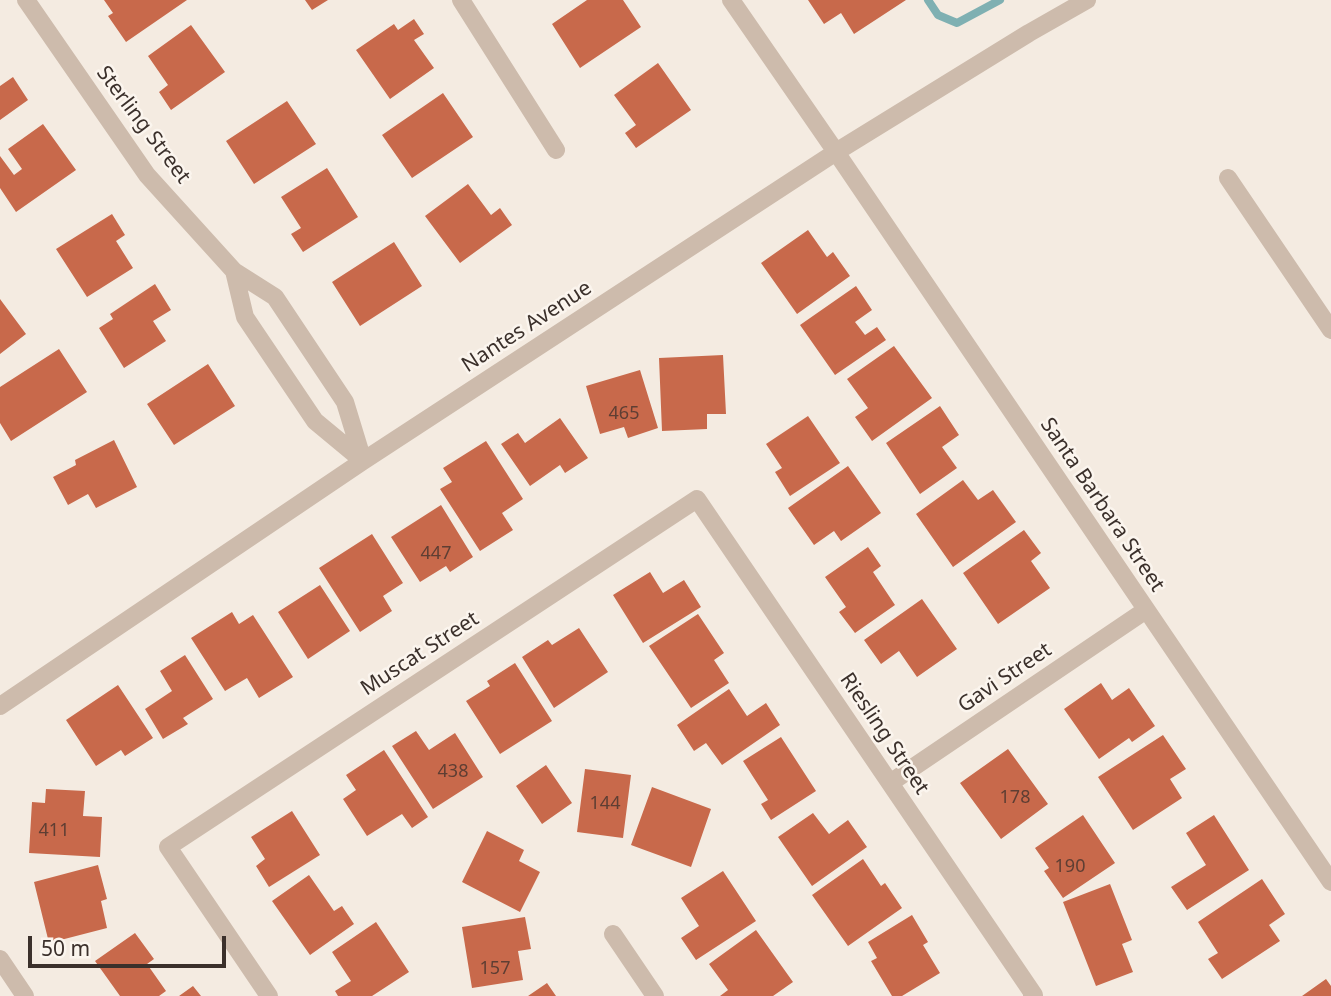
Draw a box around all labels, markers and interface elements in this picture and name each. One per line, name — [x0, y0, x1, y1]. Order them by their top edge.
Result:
street label: Sterling Street — [91, 61, 195, 189]
street label: Nantes Avenue — [457, 276, 597, 378]
house number: 465 — [609, 403, 639, 425]
street label: Santa Barbara Street — [1035, 413, 1169, 597]
house number: 447 — [421, 543, 451, 565]
street label: Muscat Street — [356, 607, 484, 701]
street label: Gavi Street — [953, 638, 1057, 718]
street label: Riesling Street — [834, 668, 934, 800]
house number: 438 — [438, 761, 468, 783]
house number: 178 — [1000, 787, 1030, 809]
house number: 144 — [590, 793, 620, 815]
house number: 411 — [39, 820, 69, 842]
house number: 190 — [1055, 856, 1085, 878]
scale bar — [32, 922, 229, 966]
text: 50 m — [41, 934, 90, 962]
house number: 157 — [480, 958, 510, 980]

